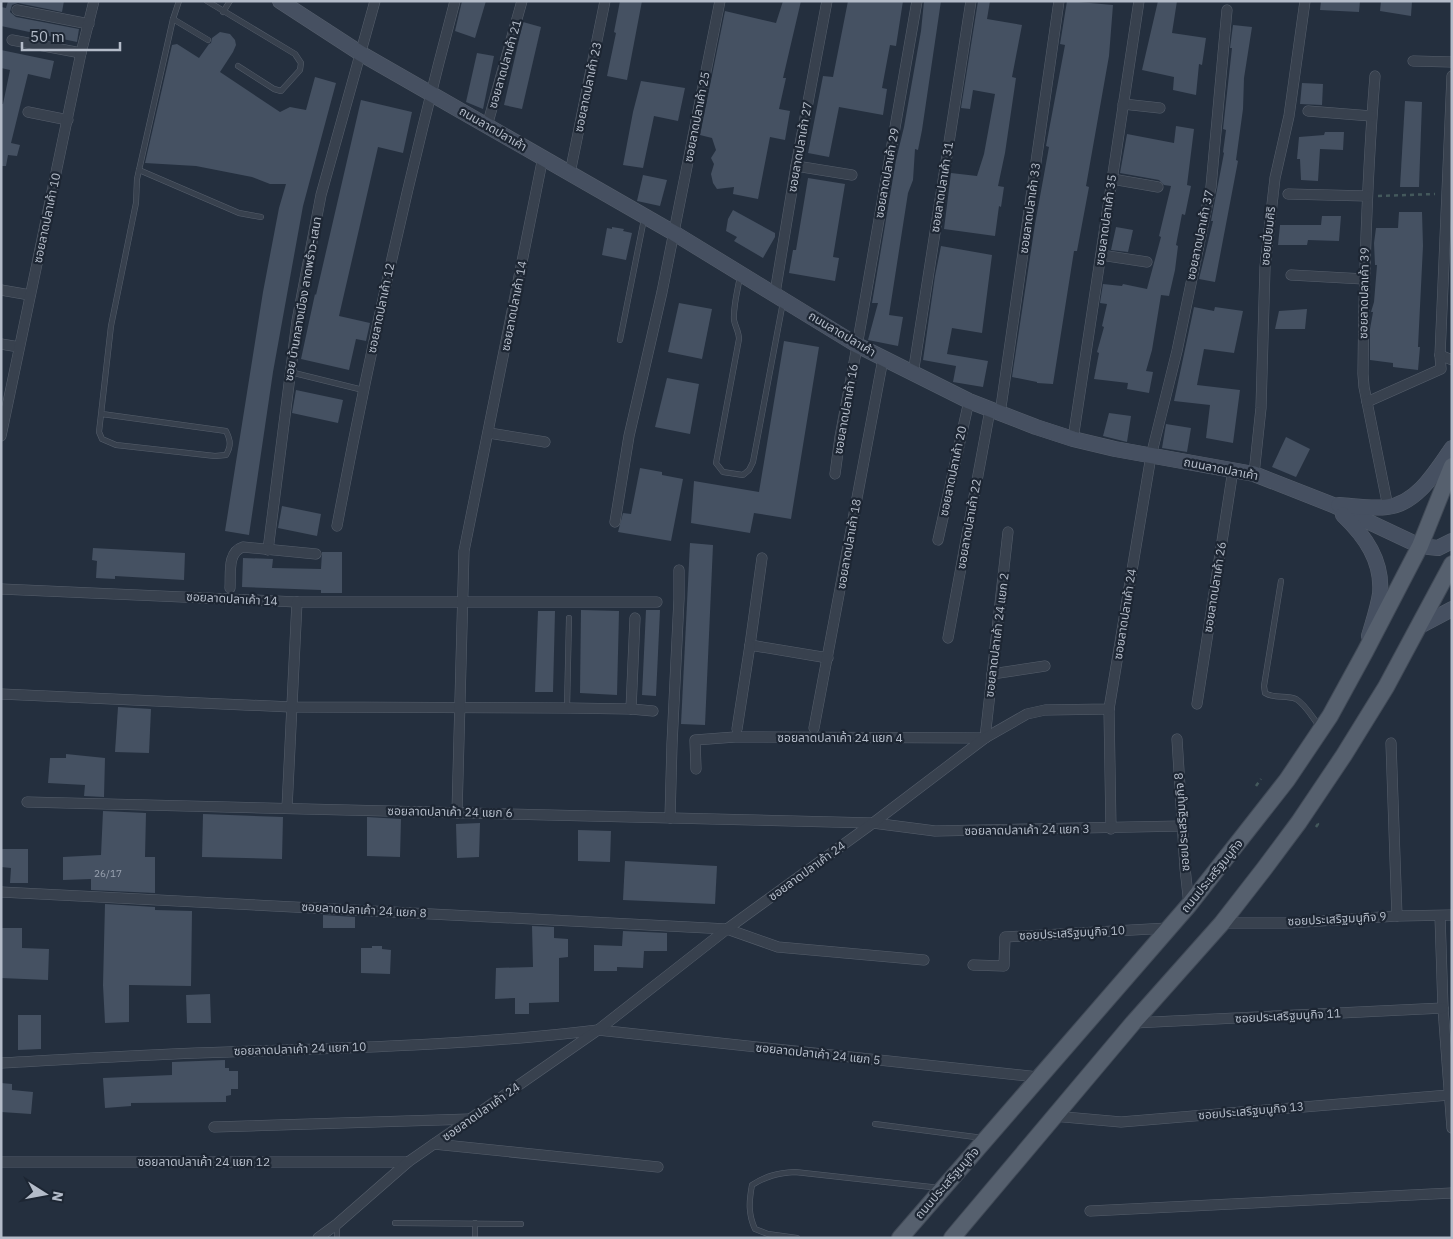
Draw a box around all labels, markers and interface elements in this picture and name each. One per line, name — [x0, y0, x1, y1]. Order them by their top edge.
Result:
street label: ซอยลาดปลาเค้า 21 — [485, 18, 524, 110]
scale bar — [22, 20, 120, 52]
text: 50 m — [30, 27, 65, 46]
street label: ซอยลาดปลาเค้า 23 — [571, 40, 604, 133]
street label: ซอยลาดปลาเค้า 25 — [680, 70, 713, 163]
street label: ซอยลาดปลาเค้า 27 — [784, 100, 815, 193]
street label: ถนนลาดปลาเค้า — [457, 103, 530, 154]
street label: ซอยลาดปลาเค้า 29 — [871, 126, 902, 219]
street label: ซอยลาดปลาเค้า 31 — [927, 140, 956, 233]
street label: ซอยลาดปลาเค้า 33 — [1016, 161, 1043, 254]
street label: ซอยลาดปลาเค้า 10 — [30, 171, 63, 264]
street label: ซอยลาดปลาเค้า 35 — [1092, 173, 1119, 266]
street label: ซอยลาดปลาเค้า 37 — [1183, 188, 1216, 281]
street label: ซอยเปี่ยมศิริ — [1256, 205, 1278, 266]
street label: ซอย บ้านกลางเมือง ลาดพร้าว-เสนา — [281, 215, 324, 382]
street label: ซอยลาดปลาเค้า 39 — [1355, 247, 1372, 339]
street label: ซอยลาดปลาเค้า 14 — [497, 259, 530, 352]
street label: ซอยลาดปลาเค้า 12 — [364, 261, 397, 354]
street label: ถนนลาดปลาเค้า — [806, 308, 879, 359]
street label: ซอยลาดปลาเค้า 16 — [830, 362, 861, 455]
street label: ซอยลาดปลาเค้า 20 — [936, 424, 969, 517]
street label: ถนนลาดปลาเค้า — [1183, 454, 1260, 483]
street label: ซอยลาดปลาเค้า 22 — [953, 477, 984, 570]
street label: ซอยลาดปลาเค้า 18 — [833, 497, 864, 590]
street label: ซอยลาดปลาเค้า 26 — [1200, 540, 1229, 633]
street label: ซอยลาดปลาเค้า 24 — [1110, 567, 1139, 660]
street label: ซอยลาดปลาเค้า 24 แยก 2 — [981, 572, 1012, 698]
street label: ซอยลาดปลาเค้า 14 — [186, 589, 278, 608]
street label: ซอยลาดปลาเค้า 24 แยก 4 — [777, 730, 903, 745]
street label: ซอยประเสริฐมนูกิจ 8 — [1171, 772, 1192, 872]
street label: ซอยลาดปลาเค้า 24 แยก 6 — [387, 803, 513, 820]
street label: ซอยลาดปลาเค้า 24 แยก 3 — [964, 821, 1090, 838]
street label: ถนนประเสริฐมนูกิจ — [1177, 836, 1246, 915]
street label: ซอยลาดปลาเค้า 24 — [765, 838, 848, 904]
house number: 26/17 — [94, 867, 122, 880]
street label: ซอยลาดปลาเค้า 24 แยก 8 — [301, 899, 427, 920]
street label: ซอยประเสริฐมนูกิจ 9 — [1287, 908, 1387, 929]
street label: ซอยประเสริฐมนูกิจ 10 — [1019, 922, 1125, 943]
street label: ซอยประเสริฐมนูกิจ 11 — [1235, 1005, 1341, 1026]
street label: ซอยลาดปลาเค้า 24 แยก 10 — [233, 1039, 366, 1058]
street label: ซอยลาดปลาเค้า 24 แยก 5 — [755, 1039, 881, 1068]
street label: ซอยลาดปลาเค้า 24 — [439, 1079, 523, 1144]
street label: ซอยประเสริฐมนูกิจ 13 — [1197, 1098, 1304, 1123]
street label: ถนนประเสริฐมนูกิจ — [911, 1144, 982, 1222]
street label: ซอยลาดปลาเค้า 24 แยก 12 — [138, 1154, 270, 1169]
north arrow — [20, 1169, 70, 1219]
text: N — [48, 1190, 68, 1203]

